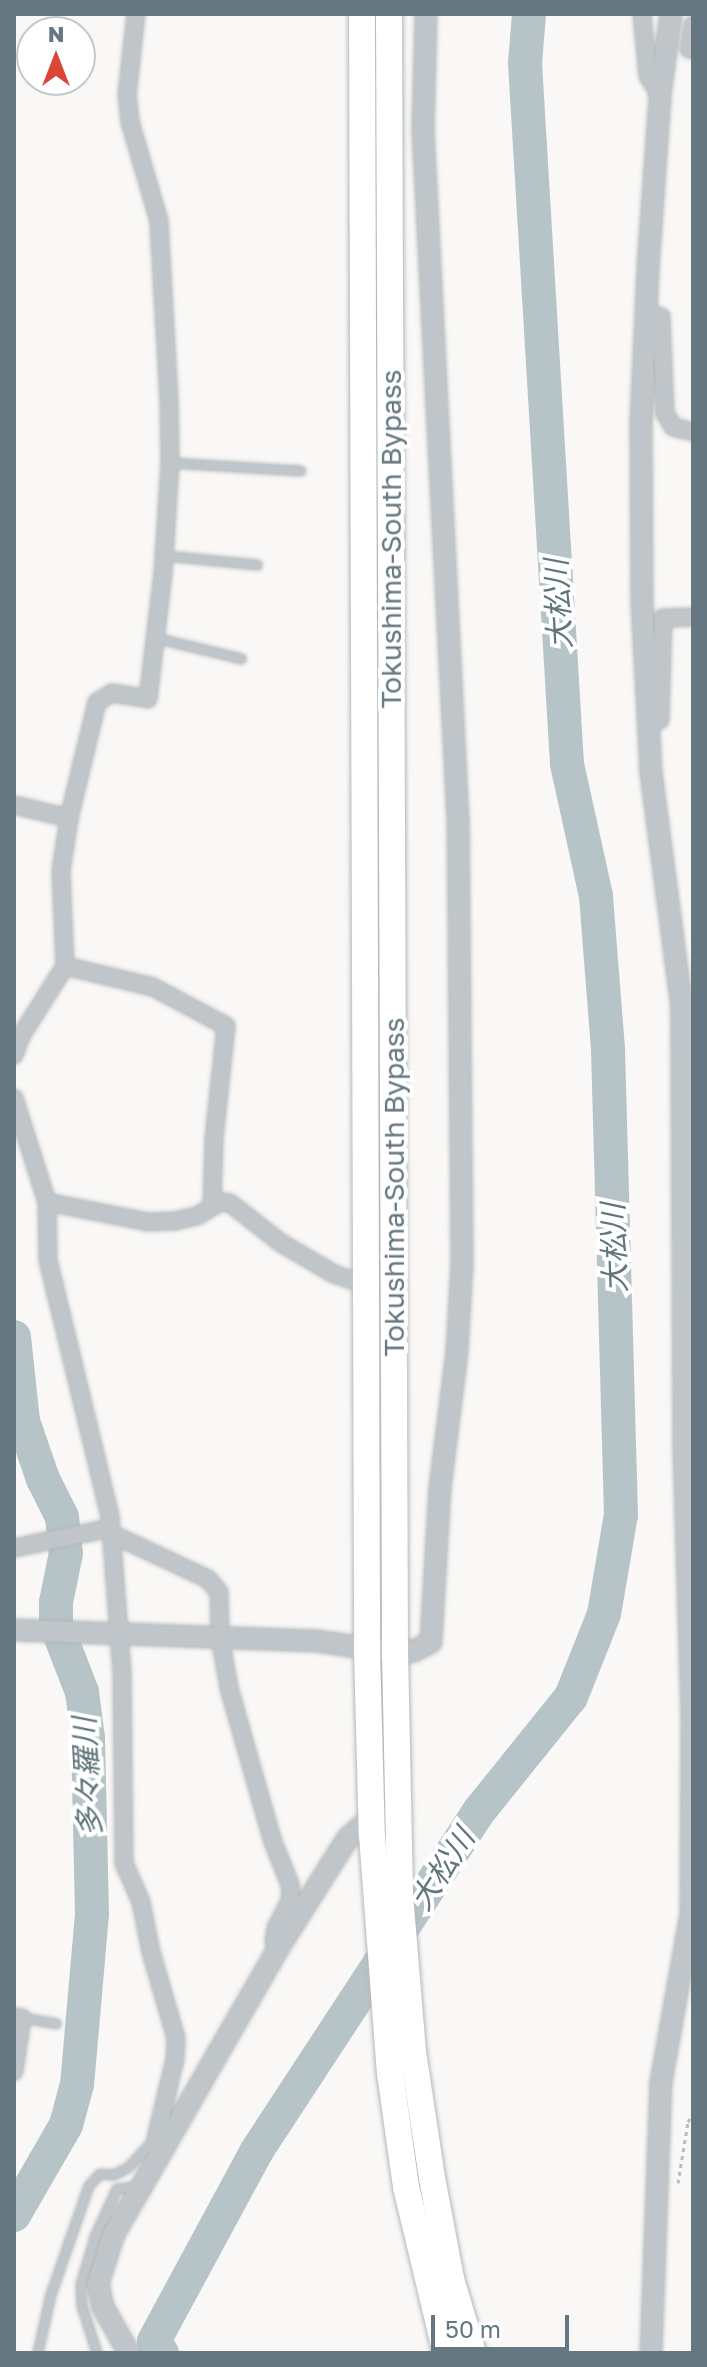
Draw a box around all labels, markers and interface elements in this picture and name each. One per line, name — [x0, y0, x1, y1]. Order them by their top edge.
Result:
north arrow — [16, 16, 96, 96]
text: N — [48, 20, 64, 47]
street label: Tokushima-South Bypass — [374, 369, 408, 709]
water label: 大松川 — [538, 558, 578, 650]
street label: Tokushima-South Bypass — [377, 1017, 411, 1357]
water label: 大松川 — [594, 1202, 634, 1294]
water label: 多々羅川 — [66, 1716, 108, 1838]
water label: 大松川 — [402, 1821, 482, 1917]
scale bar — [435, 2299, 573, 2349]
text: 50 m — [445, 2314, 501, 2343]

